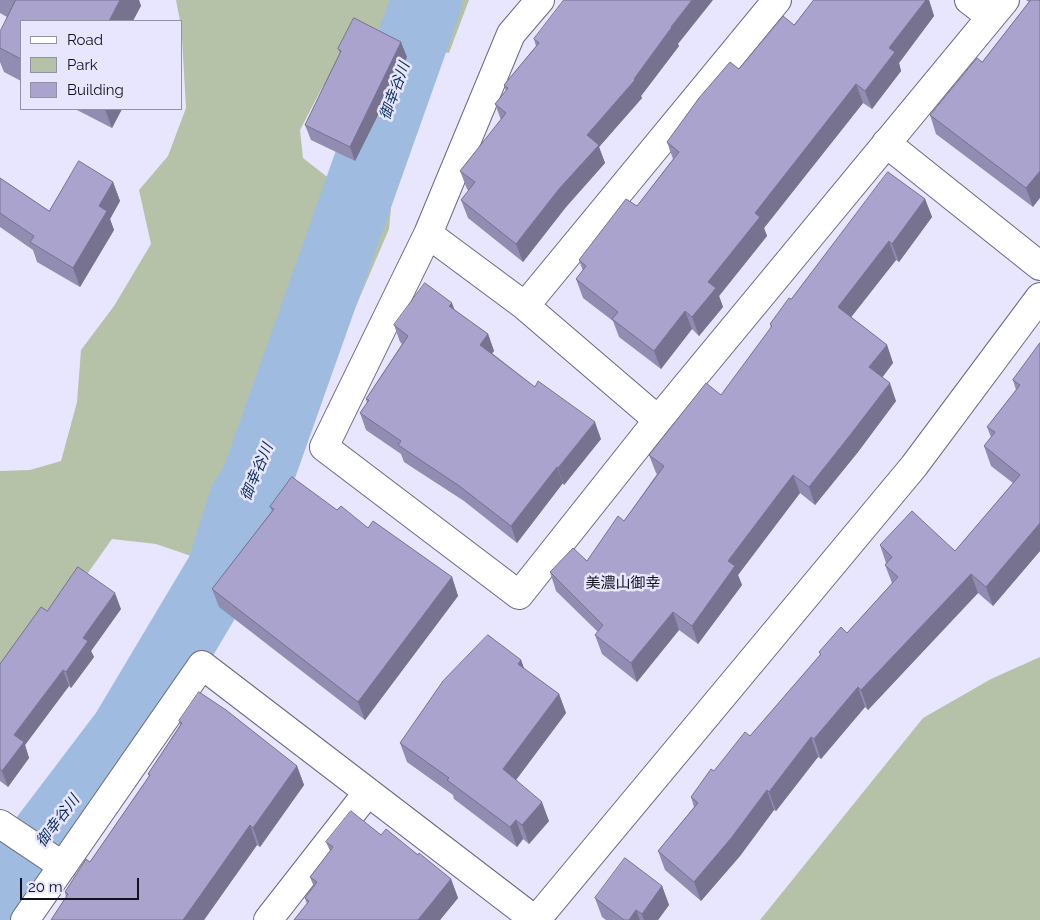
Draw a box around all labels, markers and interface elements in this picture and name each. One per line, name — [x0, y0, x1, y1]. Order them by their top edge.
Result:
legend — [20, 20, 182, 110]
text: Road — [67, 31, 103, 49]
text: Park — [67, 56, 98, 74]
water label: 御幸谷川 — [376, 60, 414, 122]
text: Building — [67, 81, 124, 99]
water label: 御幸谷川 — [237, 441, 277, 503]
district label: 美濃山御幸 — [586, 574, 660, 592]
water label: 御幸谷川 — [33, 792, 83, 850]
scale bar — [22, 868, 141, 900]
text: 20 m — [28, 878, 63, 896]

